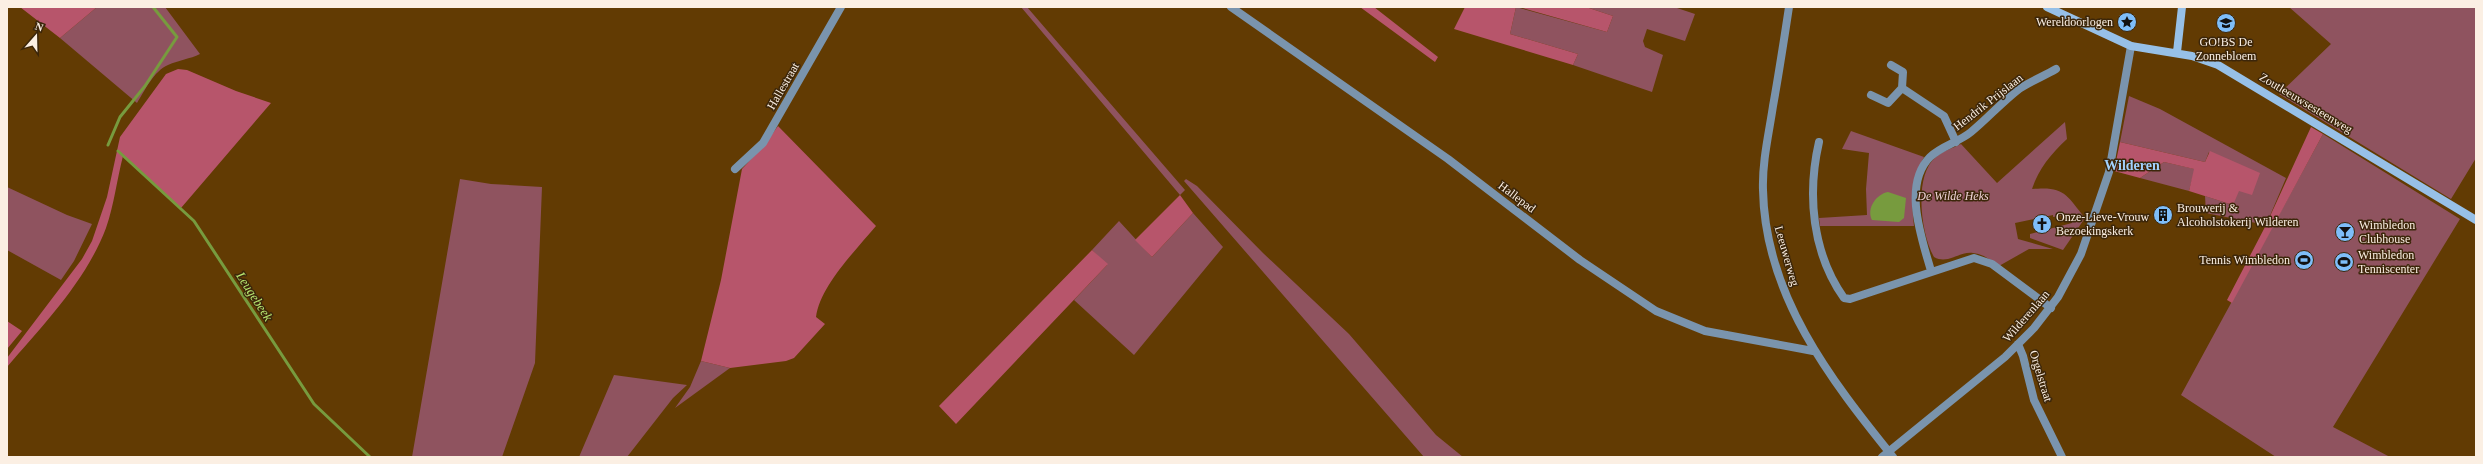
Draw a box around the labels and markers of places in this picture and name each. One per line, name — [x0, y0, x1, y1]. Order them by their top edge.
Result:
place icon: Wereldoorlogen — [2116, 11, 2138, 33]
school or university icon: GO!BS De Zonnebloem — [2215, 12, 2237, 34]
place label: Wereldoorlogen — [2036, 15, 2113, 29]
place label: GO!BS De Zonnebloem — [2196, 35, 2257, 63]
place label: Brouwerij & Alcoholstokerij Wilderen — [2177, 201, 2299, 229]
building icon: Brouwerij & Alcoholstokerij Wilderen — [2152, 204, 2174, 226]
place label: Onze-Lieve-Vrouw Bezoekingskerk — [2056, 210, 2150, 238]
church icon: Onze-Lieve-Vrouw Bezoekingskerk — [2031, 213, 2053, 235]
place label: Wimbledon Clubhouse — [2359, 218, 2415, 246]
bar icon: Wimbledon Clubhouse — [2334, 221, 2356, 243]
place label: Wimbledon Tenniscenter — [2358, 248, 2419, 276]
sports icon: Tennis Wimbledon — [2293, 249, 2315, 271]
sports icon: Wimbledon Tenniscenter — [2333, 251, 2355, 273]
place label: Tennis Wimbledon — [2199, 253, 2290, 267]

